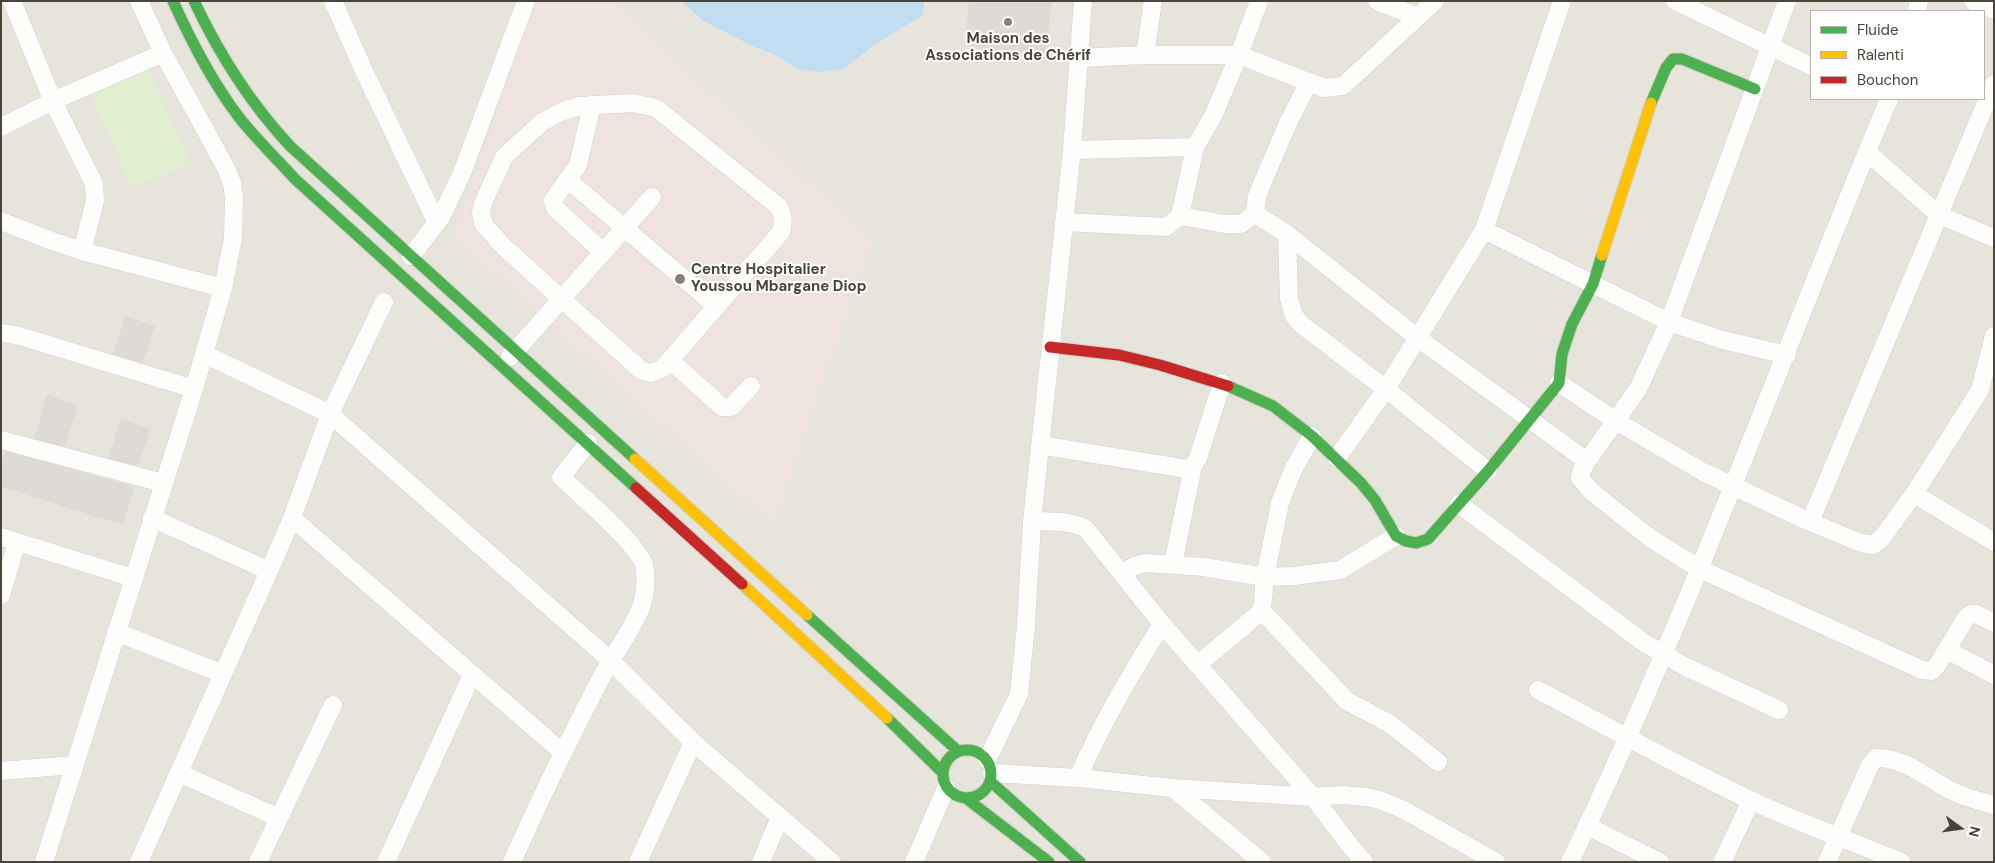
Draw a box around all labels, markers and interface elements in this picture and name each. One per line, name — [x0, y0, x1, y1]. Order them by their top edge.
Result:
legend — [1810, 10, 1985, 100]
marker: Maison des Associations de Chérif — [1002, 16, 1014, 28]
text: Fluide — [1857, 20, 1899, 40]
place label: Maison des Associations de Chérif — [925, 30, 1091, 65]
text: Ralenti — [1857, 45, 1904, 65]
text: Bouchon — [1857, 70, 1918, 90]
place label: Centre Hospitalier Youssou Mbargane Diop — [691, 261, 867, 296]
marker: Centre Hospitalier Youssou Mbargane Diop — [673, 272, 687, 286]
north arrow — [1935, 803, 1985, 853]
text: N — [1965, 824, 1985, 839]

